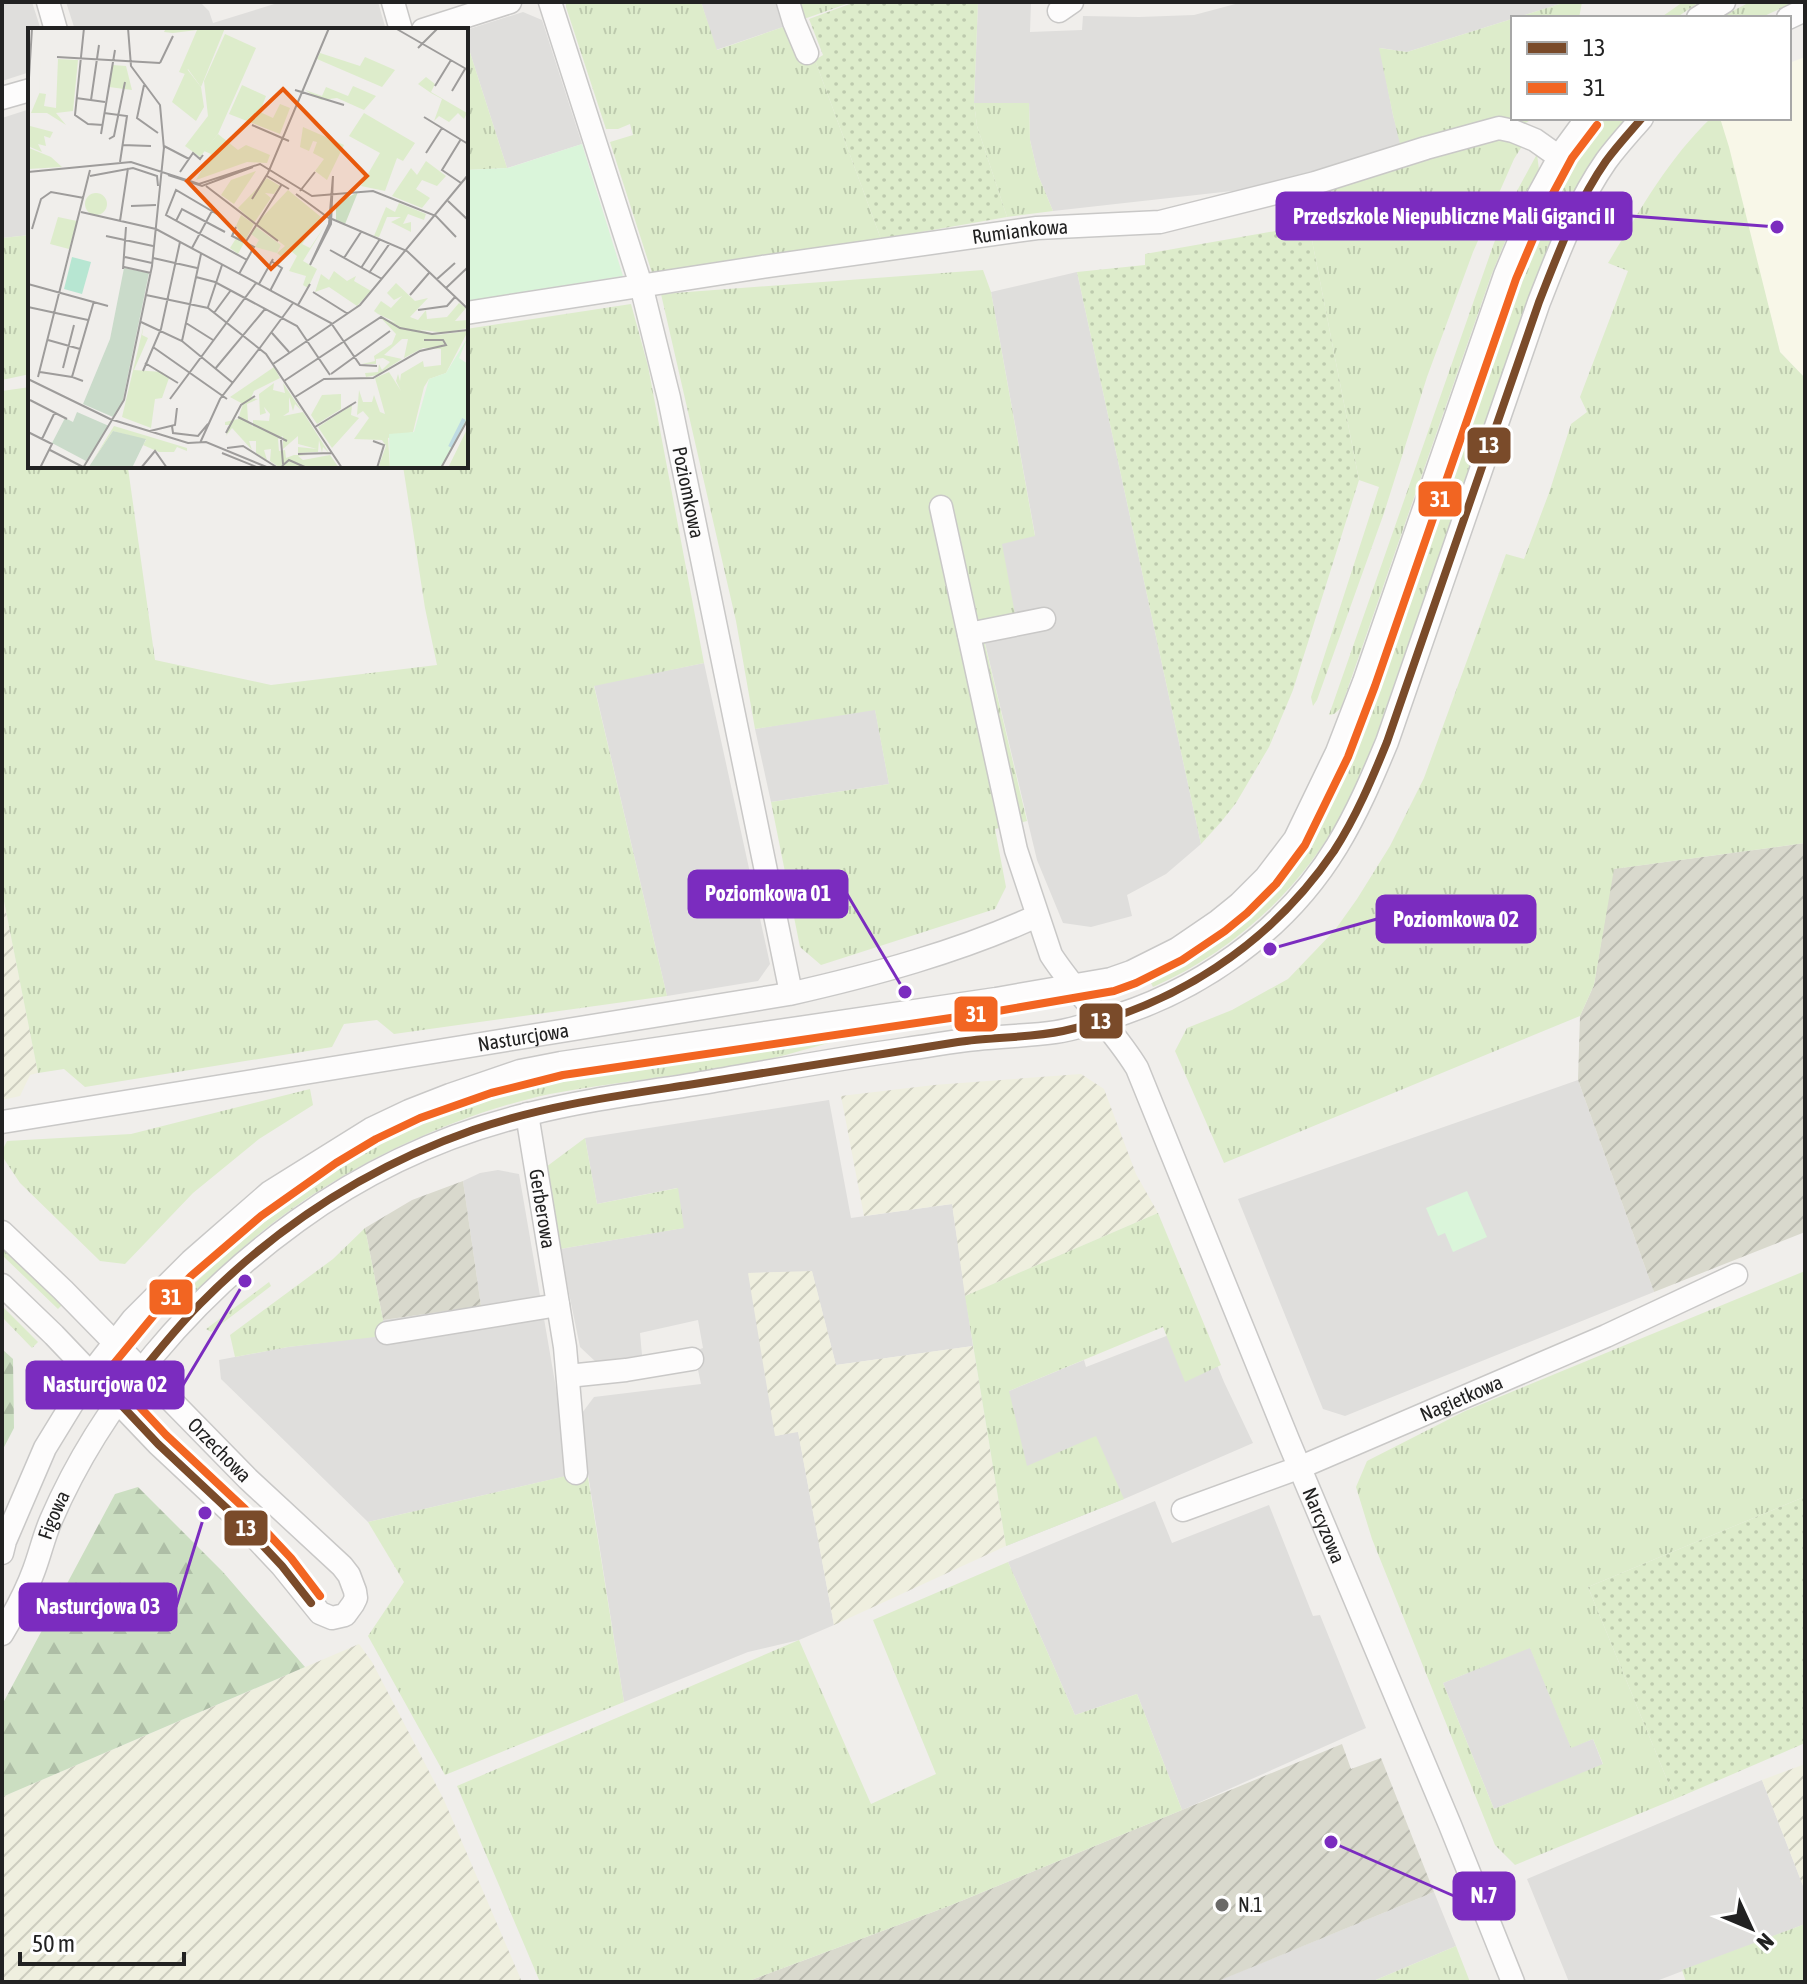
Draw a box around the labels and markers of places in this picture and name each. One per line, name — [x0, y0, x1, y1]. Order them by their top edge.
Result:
callout: Przedszkole Niepubliczne Mali Giganci II — [1277, 193, 1631, 239]
callout: Poziomkowa 01 — [689, 871, 847, 917]
callout: Poziomkowa 02 — [1377, 896, 1535, 942]
callout: Nasturcjowa 02 — [27, 1362, 183, 1408]
callout: Nasturcjowa 03 — [20, 1584, 176, 1630]
callout: N.7 — [1454, 1873, 1514, 1919]
place label: N.1 — [1238, 1893, 1263, 1916]
marker: N.1 — [1213, 1896, 1231, 1914]

